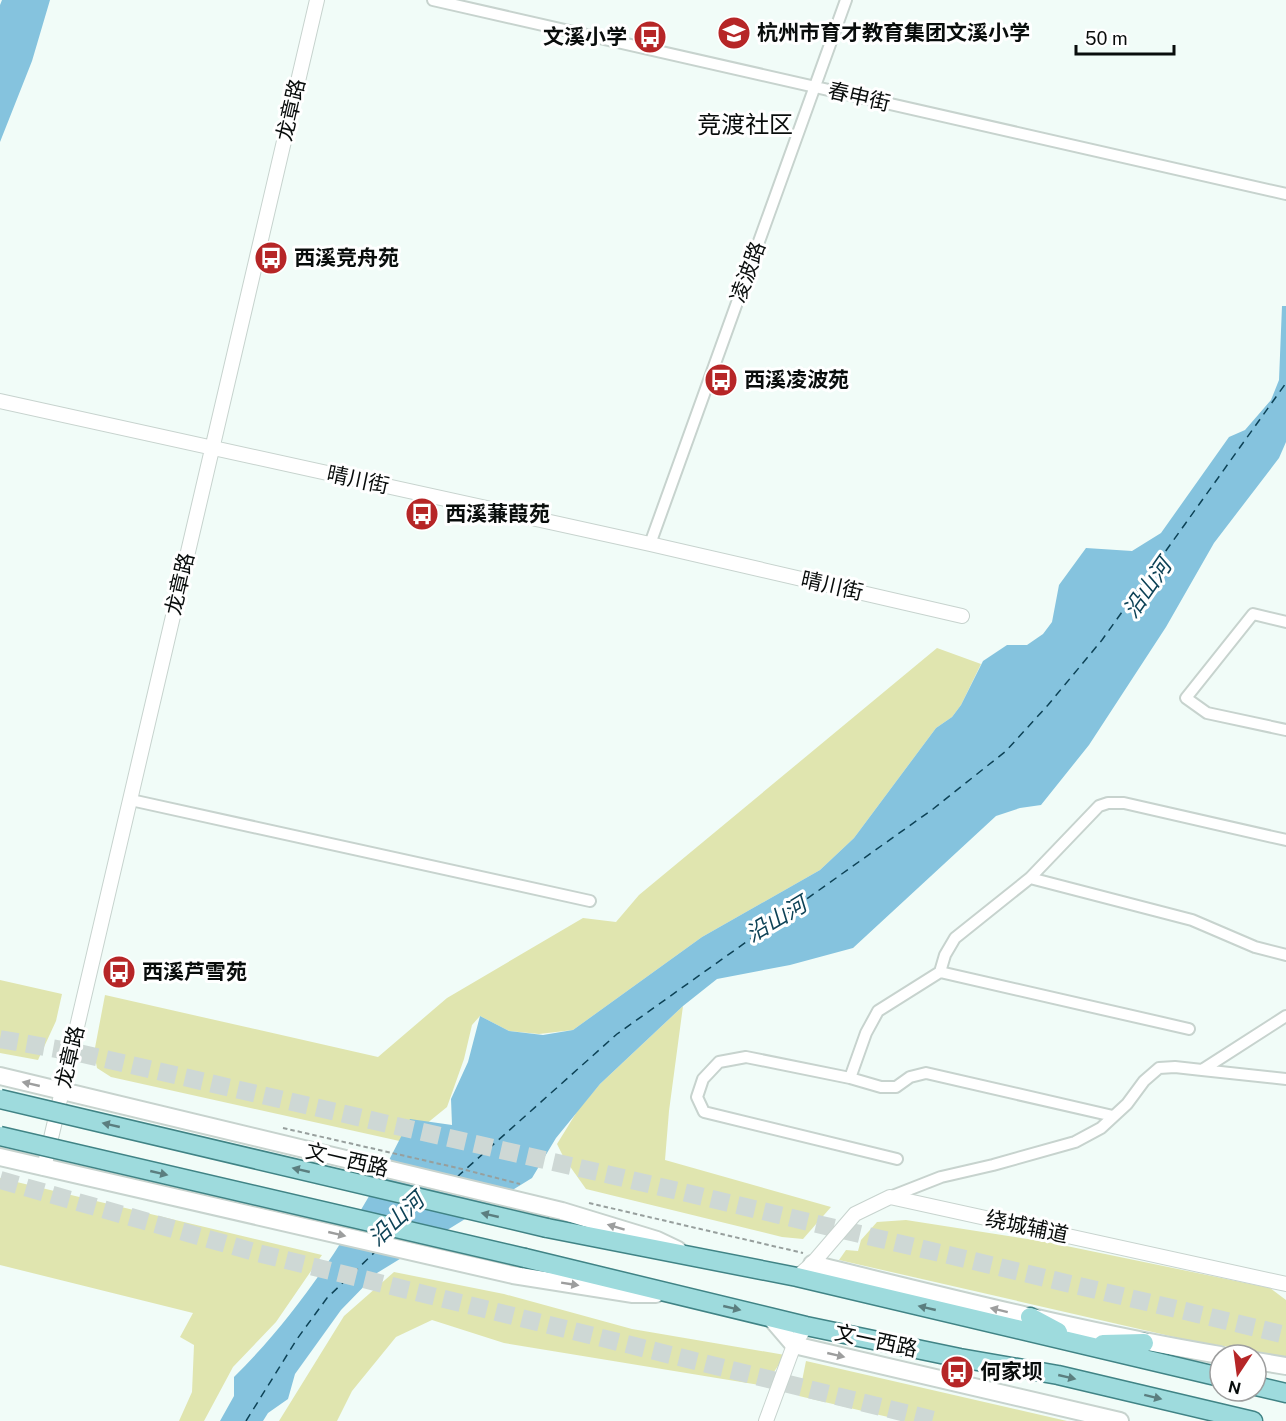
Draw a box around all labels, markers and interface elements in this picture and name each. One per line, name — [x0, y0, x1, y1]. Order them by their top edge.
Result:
school or university icon: 杭州市育才教育集团文溪小学 — [716, 15, 752, 51]
scale bar — [1076, 18, 1174, 56]
bus stop icon: 文溪小学 — [632, 19, 668, 55]
place label: 杭州市育才教育集团文溪小学 — [757, 20, 1030, 45]
place label: 文溪小学 — [543, 24, 627, 49]
text: 50 m — [1085, 28, 1128, 49]
street label: 龙章路 — [271, 76, 310, 143]
street label: 春申街 — [826, 77, 893, 116]
district label: 竞渡社区 — [697, 110, 793, 138]
street label: 凌波路 — [725, 238, 770, 306]
bus stop icon: 西溪竞舟苑 — [253, 240, 289, 276]
place label: 西溪竞舟苑 — [294, 245, 399, 270]
bus stop icon: 西溪凌波苑 — [703, 362, 739, 398]
place label: 西溪凌波苑 — [744, 367, 849, 392]
street label: 晴川街 — [325, 461, 392, 498]
bus stop icon: 西溪蒹葭苑 — [404, 496, 440, 532]
place label: 西溪蒹葭苑 — [445, 501, 550, 526]
street label: 龙章路 — [160, 550, 199, 617]
water label: 沿山河 — [1117, 550, 1179, 622]
street label: 晴川街 — [799, 566, 866, 605]
water label: 沿山河 — [741, 889, 814, 947]
bus stop icon: 西溪芦雪苑 — [101, 954, 137, 990]
place label: 西溪芦雪苑 — [142, 959, 247, 984]
street label: 龙章路 — [50, 1023, 89, 1090]
one-way arrow — [22, 1078, 40, 1088]
one-way arrow — [102, 1120, 120, 1130]
street label: 文一西路 — [303, 1138, 391, 1181]
one-way arrow — [291, 1165, 310, 1174]
one-way arrow — [150, 1169, 169, 1178]
water label: 沿山河 — [363, 1184, 432, 1251]
street label: 绕城辅道 — [983, 1206, 1071, 1247]
one-way arrow — [481, 1209, 500, 1219]
one-way arrow — [607, 1222, 625, 1231]
one-way arrow — [328, 1230, 346, 1240]
one-way arrow — [561, 1280, 580, 1289]
one-way arrow — [917, 1303, 936, 1312]
one-way arrow — [723, 1304, 742, 1314]
one-way arrow — [989, 1304, 1008, 1314]
street label: 文一西路 — [832, 1320, 920, 1361]
north arrow — [1208, 1343, 1268, 1403]
one-way arrow — [826, 1351, 845, 1361]
bus stop icon: 何家坝 — [939, 1354, 975, 1390]
place label: 何家坝 — [980, 1359, 1043, 1384]
one-way arrow — [1058, 1373, 1077, 1382]
text: N — [1227, 1376, 1243, 1398]
one-way arrow — [1144, 1393, 1163, 1402]

